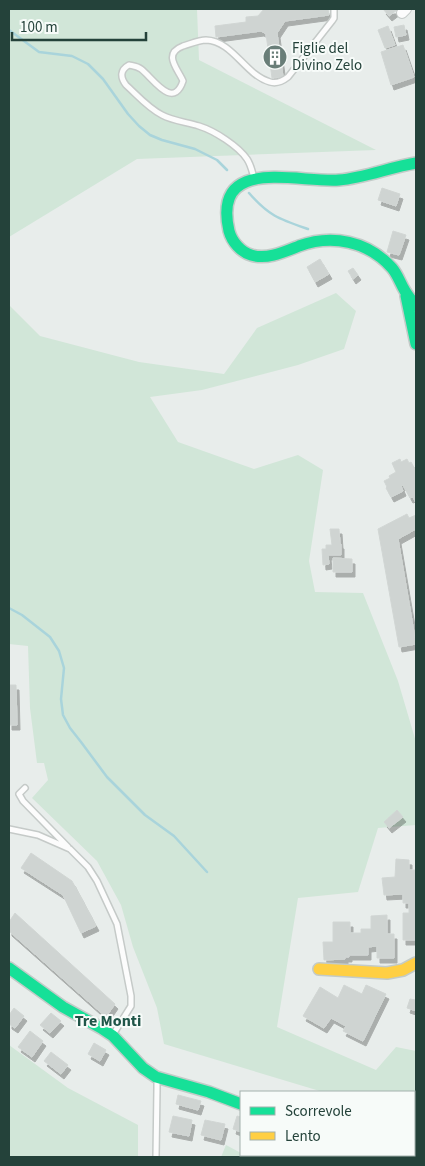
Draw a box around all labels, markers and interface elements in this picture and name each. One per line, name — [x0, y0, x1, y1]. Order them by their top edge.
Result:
scale bar — [12, 10, 146, 42]
text: 100 m — [20, 17, 58, 38]
place label: Figlie del Divino Zelo — [292, 38, 362, 76]
building icon: Figlie del Divino Zelo — [262, 44, 288, 70]
district label: Tre Monti — [75, 1010, 141, 1032]
legend — [240, 1091, 415, 1156]
text: Scorrevole — [285, 1101, 352, 1122]
text: Lento — [285, 1126, 321, 1147]

